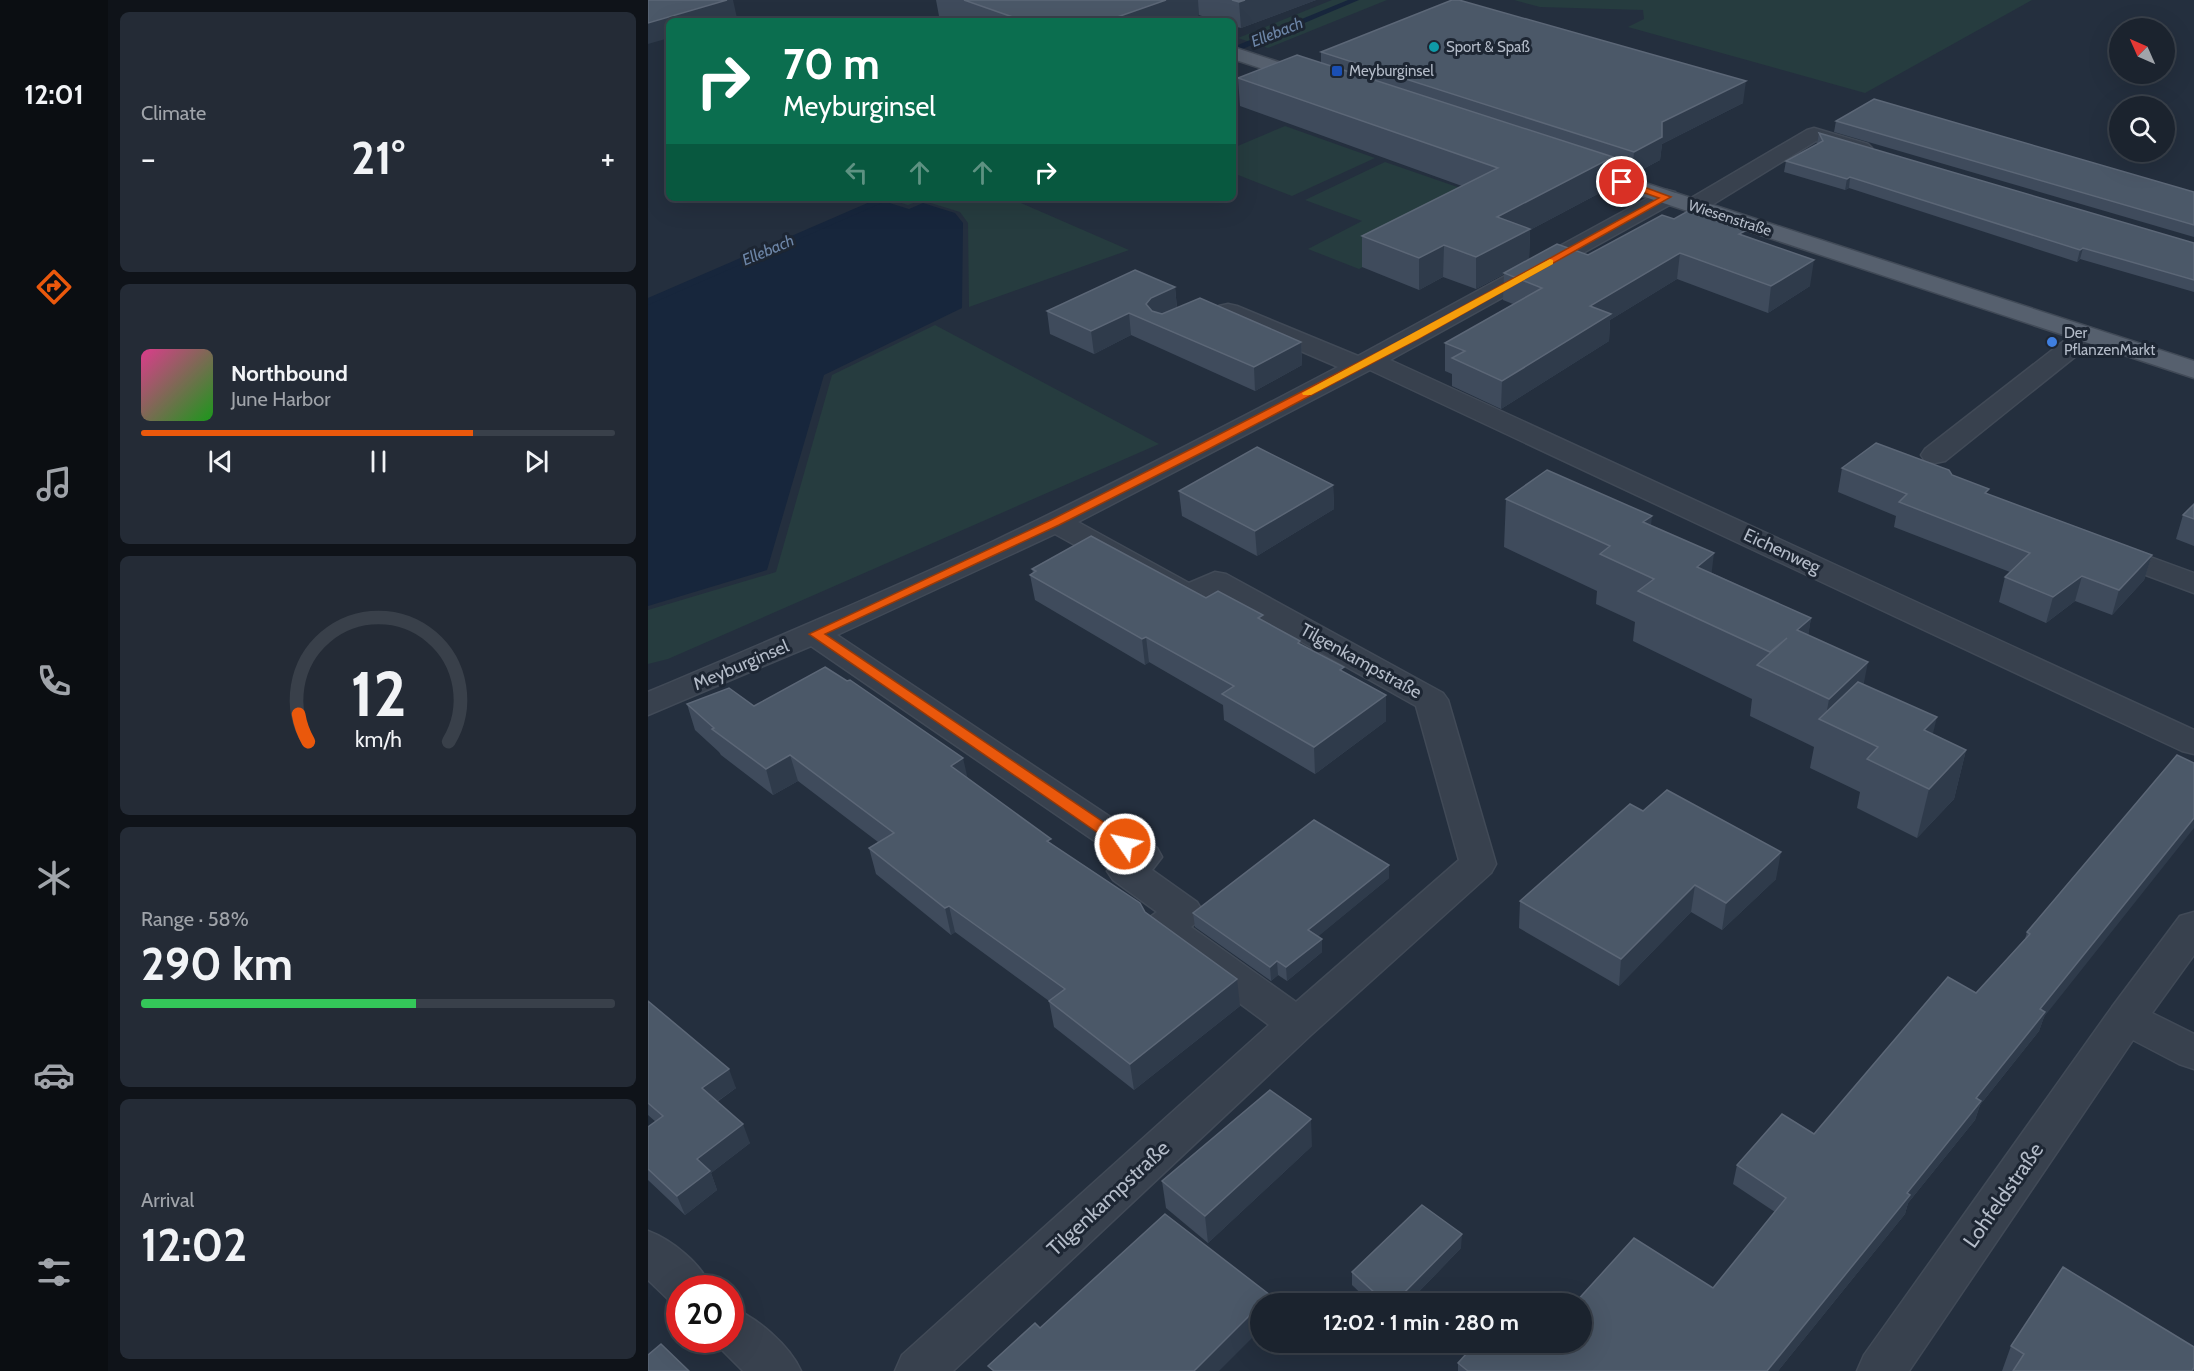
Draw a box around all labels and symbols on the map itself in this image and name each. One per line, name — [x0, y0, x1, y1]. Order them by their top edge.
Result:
water label: Ellebach — [1248, 13, 1306, 51]
north arrow — [2109, 18, 2175, 84]
place label: Sport & Spaß — [1446, 38, 1530, 56]
marker: Sport & Spaß — [1427, 40, 1441, 54]
place label: Meyburginsel — [1349, 62, 1434, 80]
marker: Meyburginsel — [1330, 64, 1344, 78]
pin — [1596, 156, 1647, 207]
street label: Wiesenstraße — [1686, 196, 1774, 240]
water label: Ellebach — [739, 231, 797, 269]
place label: Der PflanzenMarkt — [2064, 324, 2155, 359]
marker: Der PflanzenMarkt — [2045, 335, 2059, 349]
street label: Eichenweg — [1740, 524, 1825, 579]
street label: Tilgenkampstraße — [1296, 619, 1426, 703]
street label: Meyburginsel — [690, 635, 793, 695]
position arrow — [1093, 812, 1157, 876]
street label: Tilgenkampstraße — [1042, 1135, 1174, 1261]
street label: Lohfeldstraße — [1958, 1138, 2048, 1252]
speed limit sign: 20 — [666, 1275, 744, 1353]

